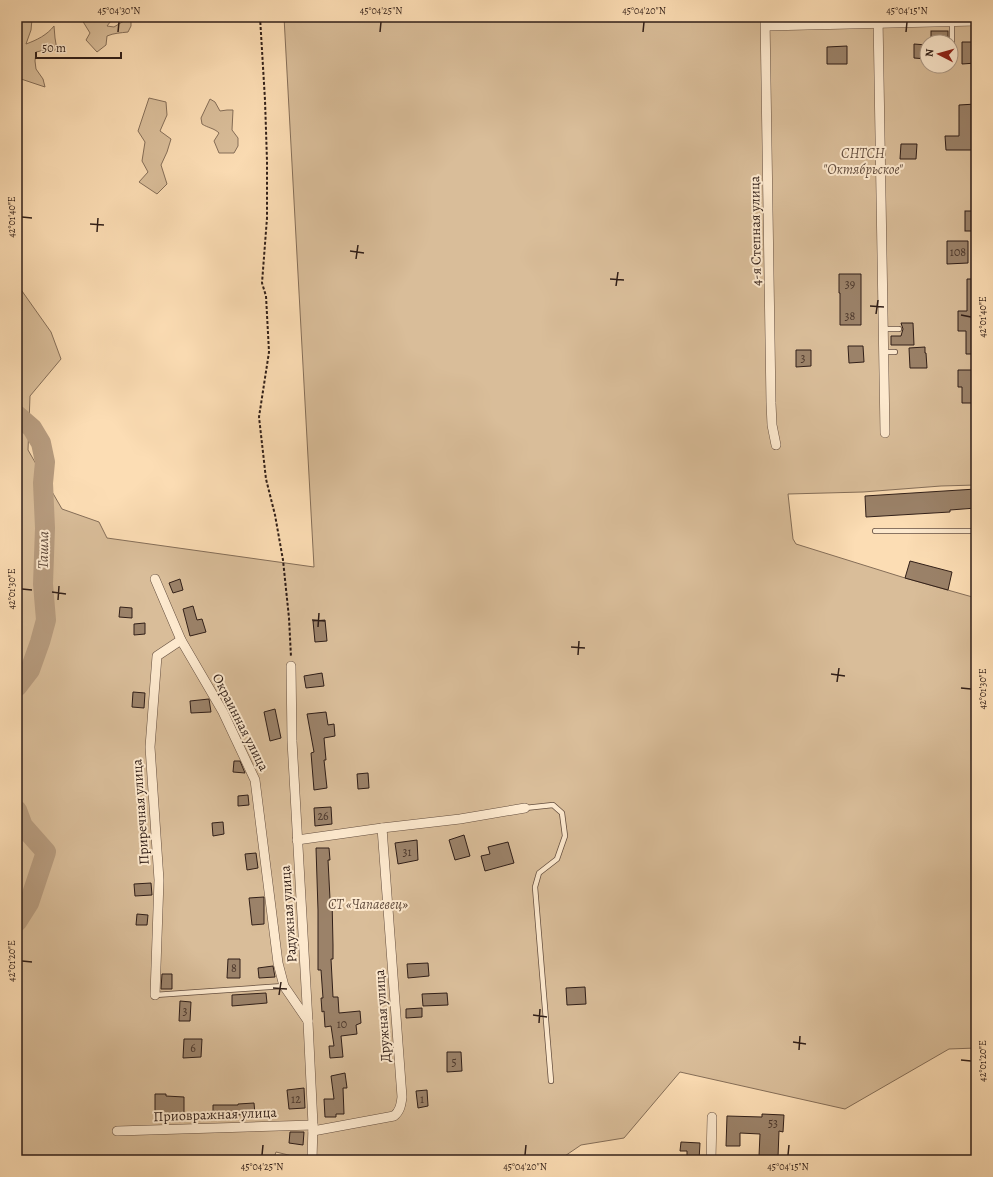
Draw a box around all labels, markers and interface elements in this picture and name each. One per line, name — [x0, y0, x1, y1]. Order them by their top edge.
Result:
text: 45°04'30"N — [97, 4, 141, 17]
text: 45°04'25"N — [360, 4, 402, 17]
text: 45°04'20"N — [622, 4, 666, 17]
text: 45°04'15"N — [886, 4, 928, 17]
scale bar — [36, 34, 121, 60]
north arrow — [919, 34, 959, 74]
text: 50 m — [42, 40, 66, 56]
text: N — [922, 48, 937, 58]
park label: СНТСН "Октябрьское" — [823, 144, 904, 179]
street label: 4-я Степная улица — [745, 175, 766, 286]
text: 42°01'40"E — [5, 196, 18, 238]
house number: 108 — [950, 244, 966, 260]
house number: 39 — [845, 276, 855, 292]
text: 42°01'40"E — [976, 296, 989, 338]
house number: 38 — [845, 308, 856, 324]
house number: 3 — [801, 350, 806, 366]
water label: Ташла — [33, 531, 53, 569]
text: 42°01'30"E — [5, 568, 18, 610]
text: 42°01'30"E — [976, 668, 989, 710]
street label: Окраинная улица — [208, 670, 274, 775]
street label: Приречная улица — [127, 758, 154, 865]
house number: 26 — [317, 808, 329, 824]
house number: 31 — [402, 844, 412, 860]
street label: Радужная улица — [276, 864, 301, 963]
park label: СТ «Чапаевец» — [328, 895, 408, 914]
text: 42°01'20"E — [5, 940, 18, 982]
house number: 8 — [231, 960, 237, 976]
street label: Дружная улица — [370, 968, 395, 1063]
house number: 3 — [183, 1003, 188, 1019]
house number: 10 — [337, 1016, 347, 1032]
house number: 6 — [190, 1040, 196, 1056]
text: 42°01'20"E — [976, 1040, 989, 1082]
house number: 5 — [451, 1054, 457, 1070]
house number: 12 — [291, 1091, 301, 1107]
house number: 1 — [420, 1091, 424, 1107]
street label: Приовражная улица — [153, 1103, 278, 1126]
house number: 53 — [768, 1115, 778, 1131]
text: 45°04'25"N — [241, 1160, 283, 1173]
text: 45°04'20"N — [503, 1160, 547, 1173]
text: 45°04'15"N — [767, 1160, 809, 1173]

